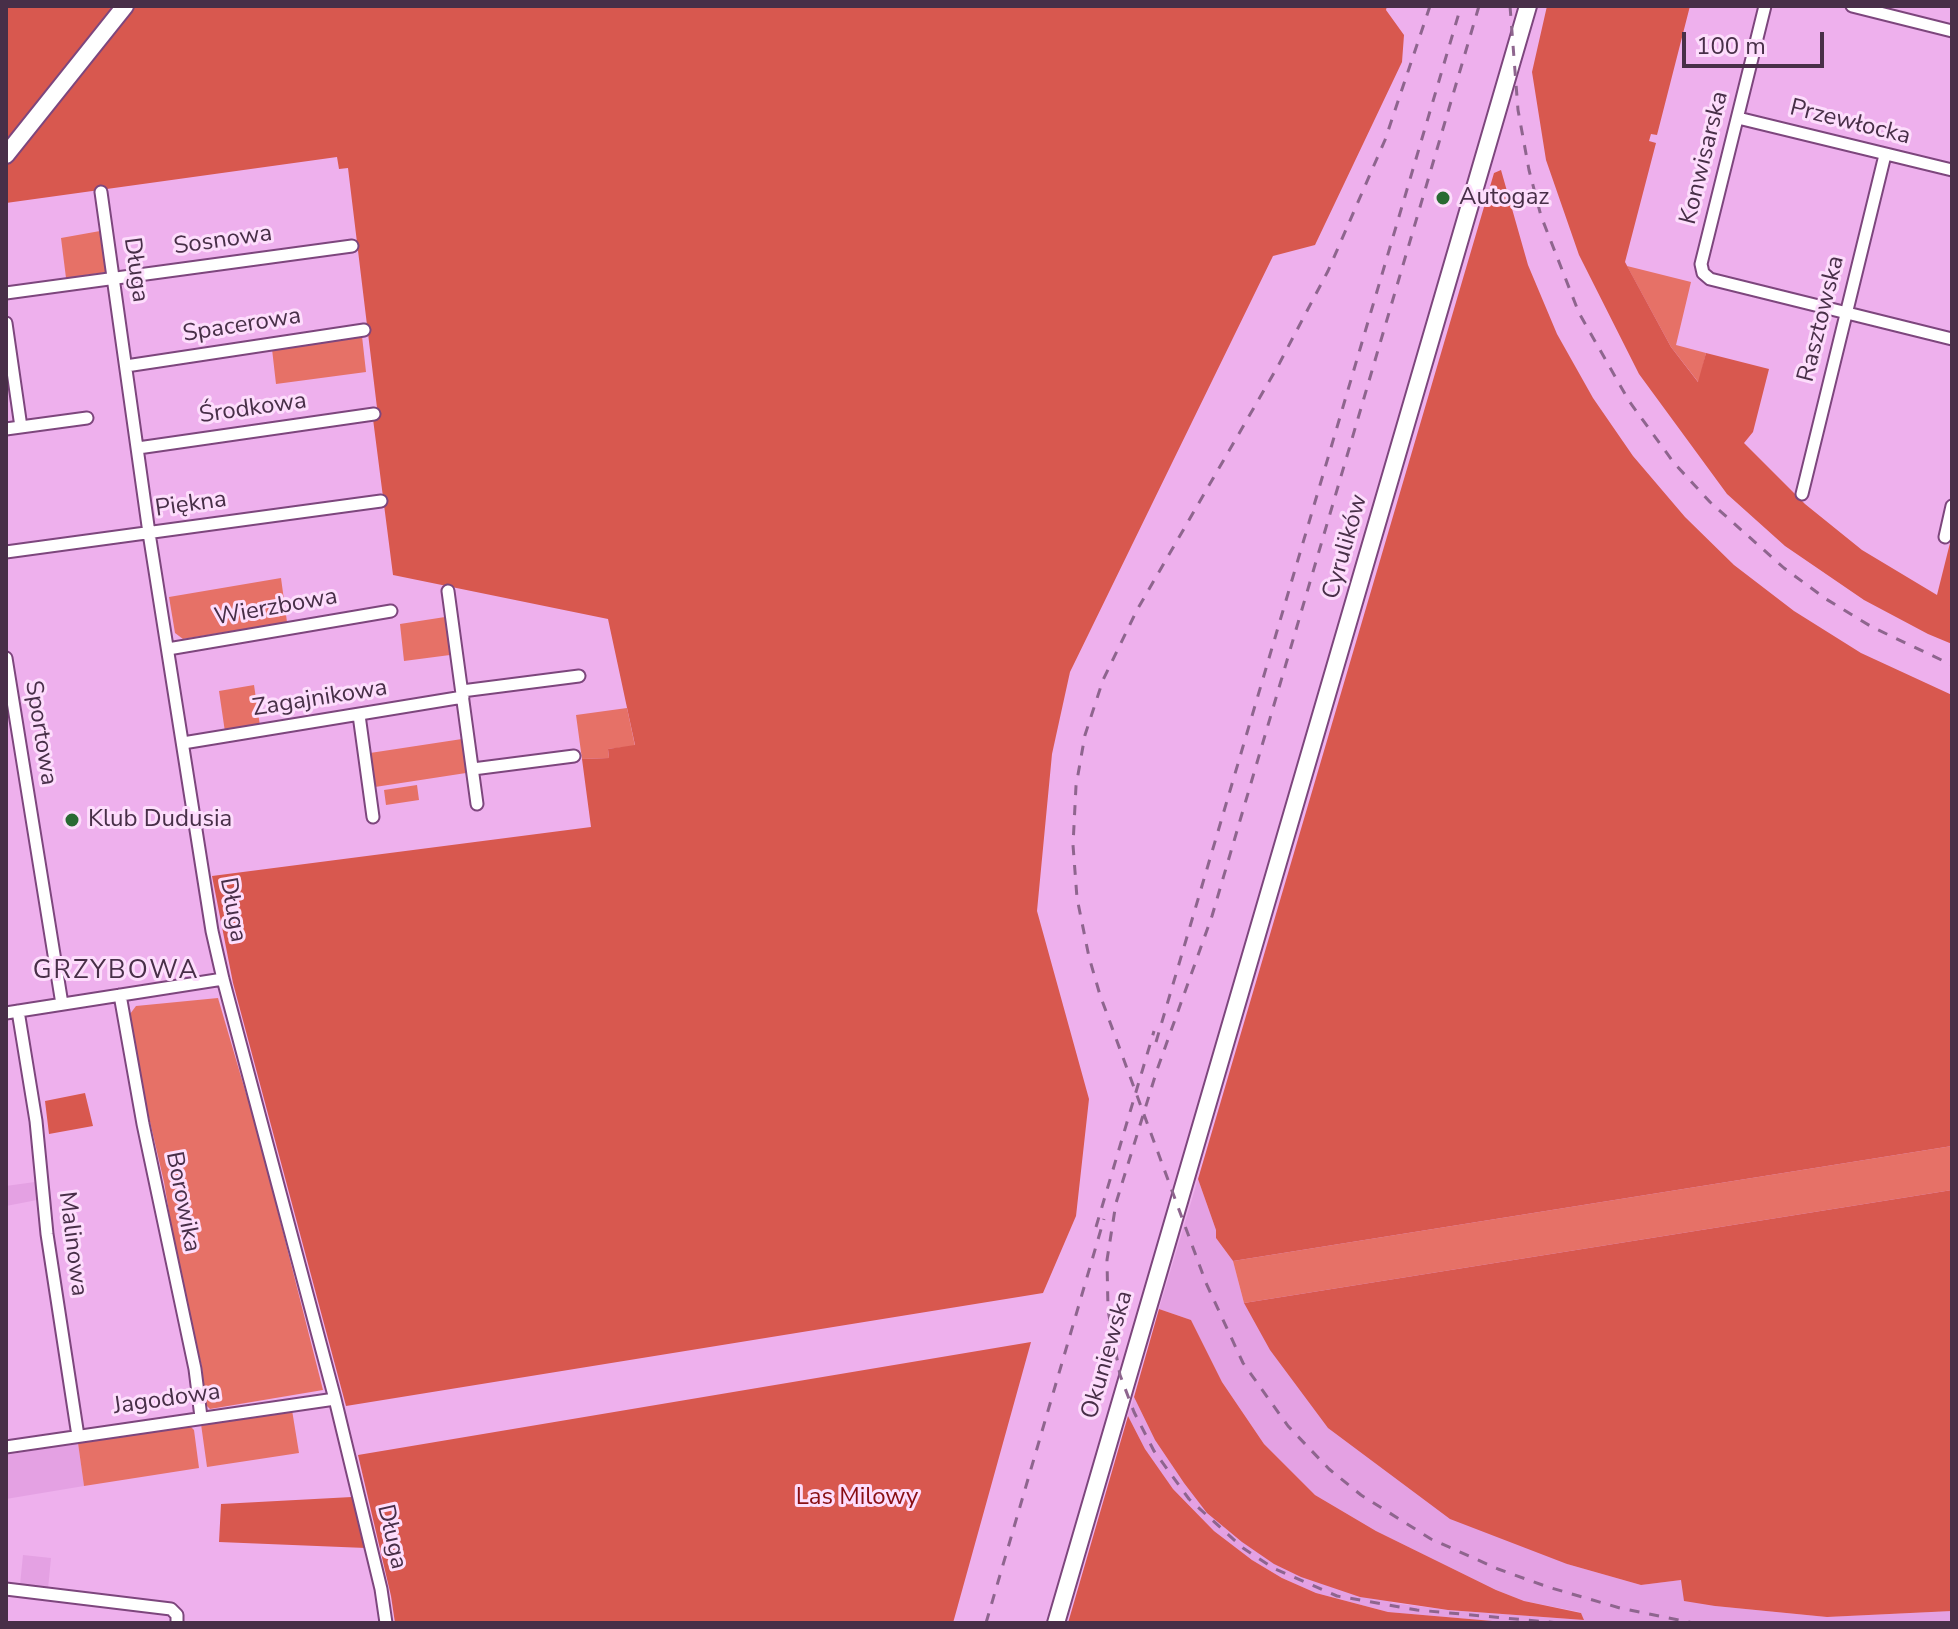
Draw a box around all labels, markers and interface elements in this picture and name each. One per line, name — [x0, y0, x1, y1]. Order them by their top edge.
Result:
scale bar — [1686, 16, 1828, 66]
text: 100 m — [1696, 30, 1766, 62]
street label: Konwisarska — [1675, 88, 1735, 228]
street label: Przewłocka — [1787, 94, 1913, 152]
place label: Autogaz — [1459, 184, 1549, 212]
marker: Autogaz — [1434, 189, 1452, 207]
street label: Sosnowa — [172, 220, 274, 262]
street label: Długa — [116, 236, 154, 304]
street label: Rasztowska — [1792, 253, 1852, 385]
street label: Spacerowa — [181, 302, 303, 350]
street label: Środkowa — [197, 387, 309, 431]
street label: Piękna — [153, 486, 229, 524]
street label: Cyrulików — [1317, 491, 1375, 603]
street label: Wierzbowa — [212, 583, 340, 633]
street label: Zagajnikowa — [251, 674, 389, 724]
street label: Sportowa — [18, 679, 62, 787]
place label: Klub Dudusia — [88, 806, 232, 834]
marker: Klub Dudusia — [63, 811, 81, 829]
street label: Długa — [212, 875, 252, 945]
district label: GRZYBOWA — [33, 956, 199, 988]
street label: Borowika — [158, 1149, 206, 1255]
street label: Malinowa — [51, 1190, 93, 1298]
street label: Okuniewska — [1076, 1288, 1140, 1422]
street label: Jagodowa — [112, 1378, 222, 1422]
park label: Las Milowy — [796, 1484, 918, 1512]
street label: Długa — [370, 1502, 412, 1572]

